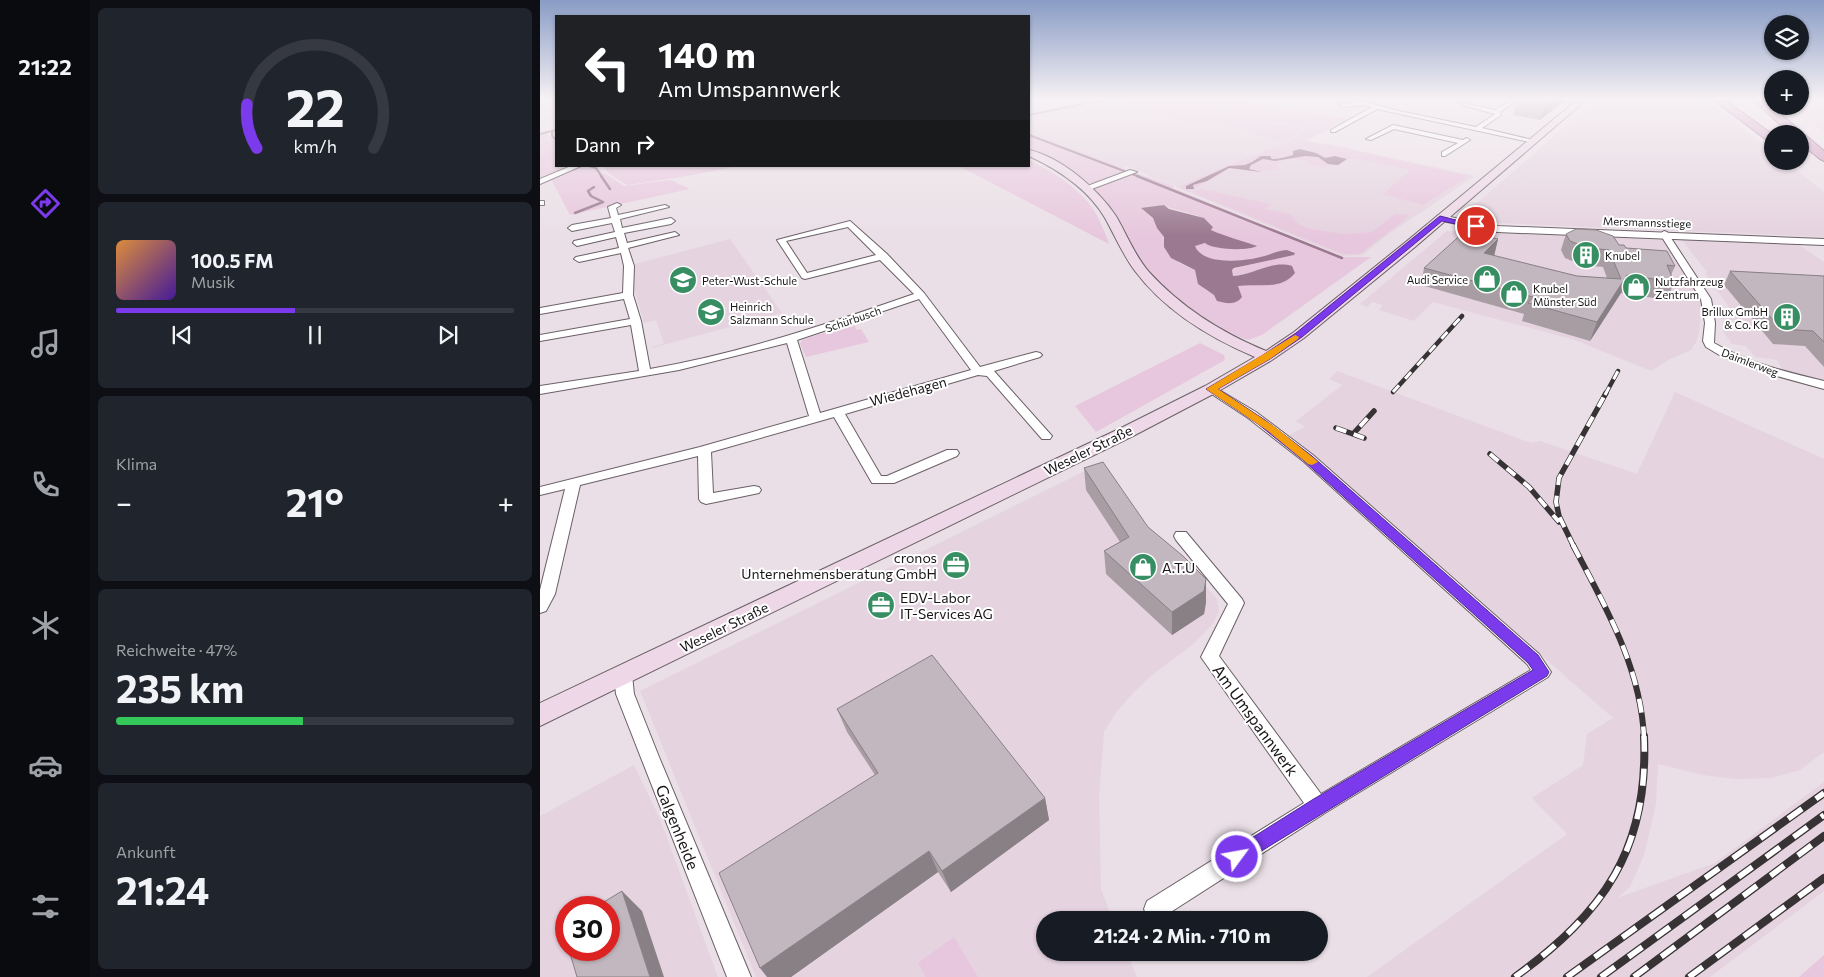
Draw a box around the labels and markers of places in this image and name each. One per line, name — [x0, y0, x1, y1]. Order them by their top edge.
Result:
pin — [1455, 205, 1497, 247]
building icon: Knubel — [1571, 240, 1601, 270]
place label: Knubel — [1605, 249, 1640, 262]
shop icon: Audi Service — [1472, 264, 1502, 294]
school or university icon: Peter-Wust-Schule — [668, 265, 698, 295]
shop icon: Nutzfahrzeug Zentrum — [1621, 272, 1651, 302]
place label: Audi Service — [1407, 273, 1468, 286]
place label: Peter-Wust-Schule — [702, 274, 797, 287]
place label: Nutzfahrzeug Zentrum — [1655, 275, 1723, 301]
shop icon: Knubel Münster Süd — [1499, 279, 1529, 309]
place label: Knubel Münster Süd — [1533, 282, 1597, 308]
school or university icon: Heinrich Salzmann Schule — [696, 297, 726, 327]
place label: Heinrich Salzmann Schule — [730, 300, 814, 326]
building icon: Brillux GmbH & Co. KG — [1772, 302, 1802, 332]
place label: Brillux GmbH & Co. KG — [1702, 305, 1768, 331]
place label: cronos Unternehmensberatung GmbH — [741, 549, 937, 582]
office icon: cronos Unternehmensberatung GmbH — [941, 550, 971, 580]
shop icon: A.T.U — [1128, 552, 1158, 582]
place label: A.T.U — [1162, 559, 1195, 576]
place label: EDV-Labor IT-Services AG — [900, 589, 993, 622]
office icon: EDV-Labor IT-Services AG — [866, 590, 896, 620]

